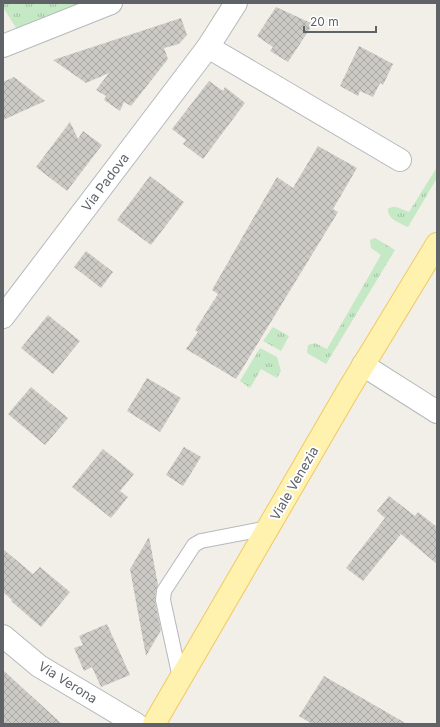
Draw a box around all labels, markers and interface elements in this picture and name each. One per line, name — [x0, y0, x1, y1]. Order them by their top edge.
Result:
scale bar — [304, 8, 376, 34]
text: 20 m — [310, 14, 339, 29]
street label: Via Padova — [78, 150, 132, 214]
street label: Viale Venezia — [266, 443, 322, 523]
street label: Via Verona — [36, 658, 100, 706]

